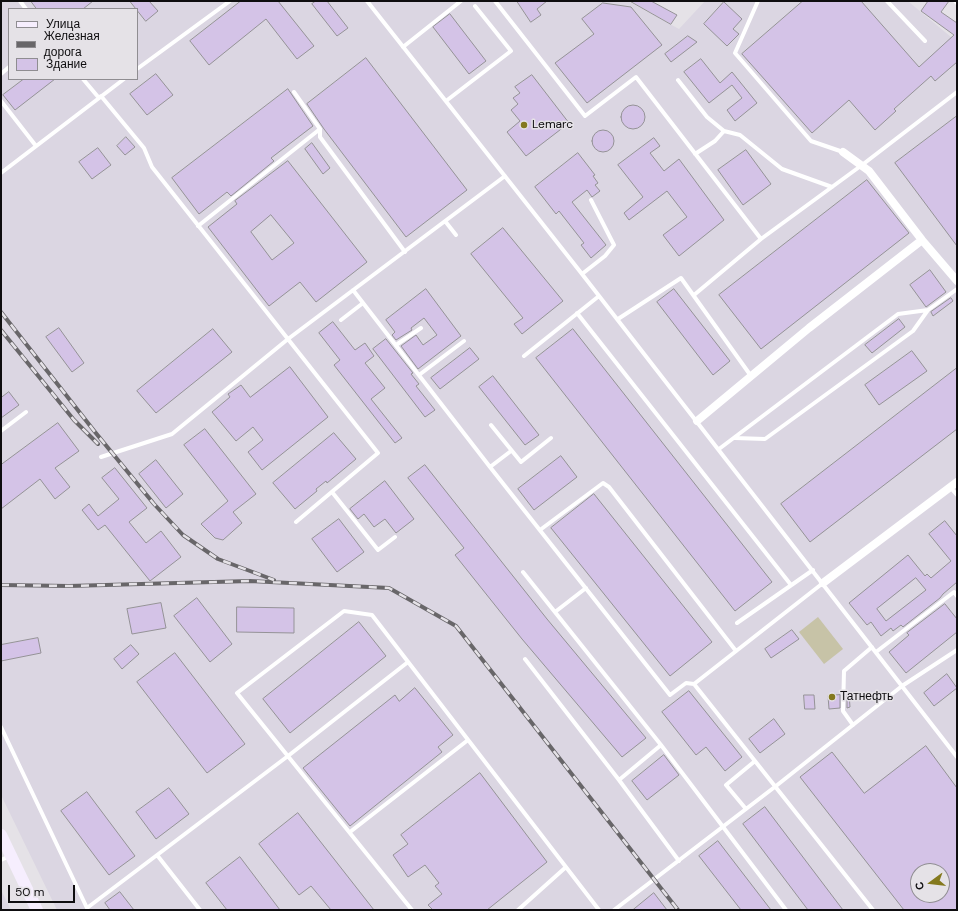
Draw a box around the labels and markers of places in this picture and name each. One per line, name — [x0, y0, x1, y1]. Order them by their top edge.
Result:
place label: Lemarc — [532, 118, 573, 132]
marker: Lemarc — [519, 120, 529, 130]
place label: Татнефть — [840, 690, 893, 704]
marker: Татнефть — [827, 692, 837, 702]

